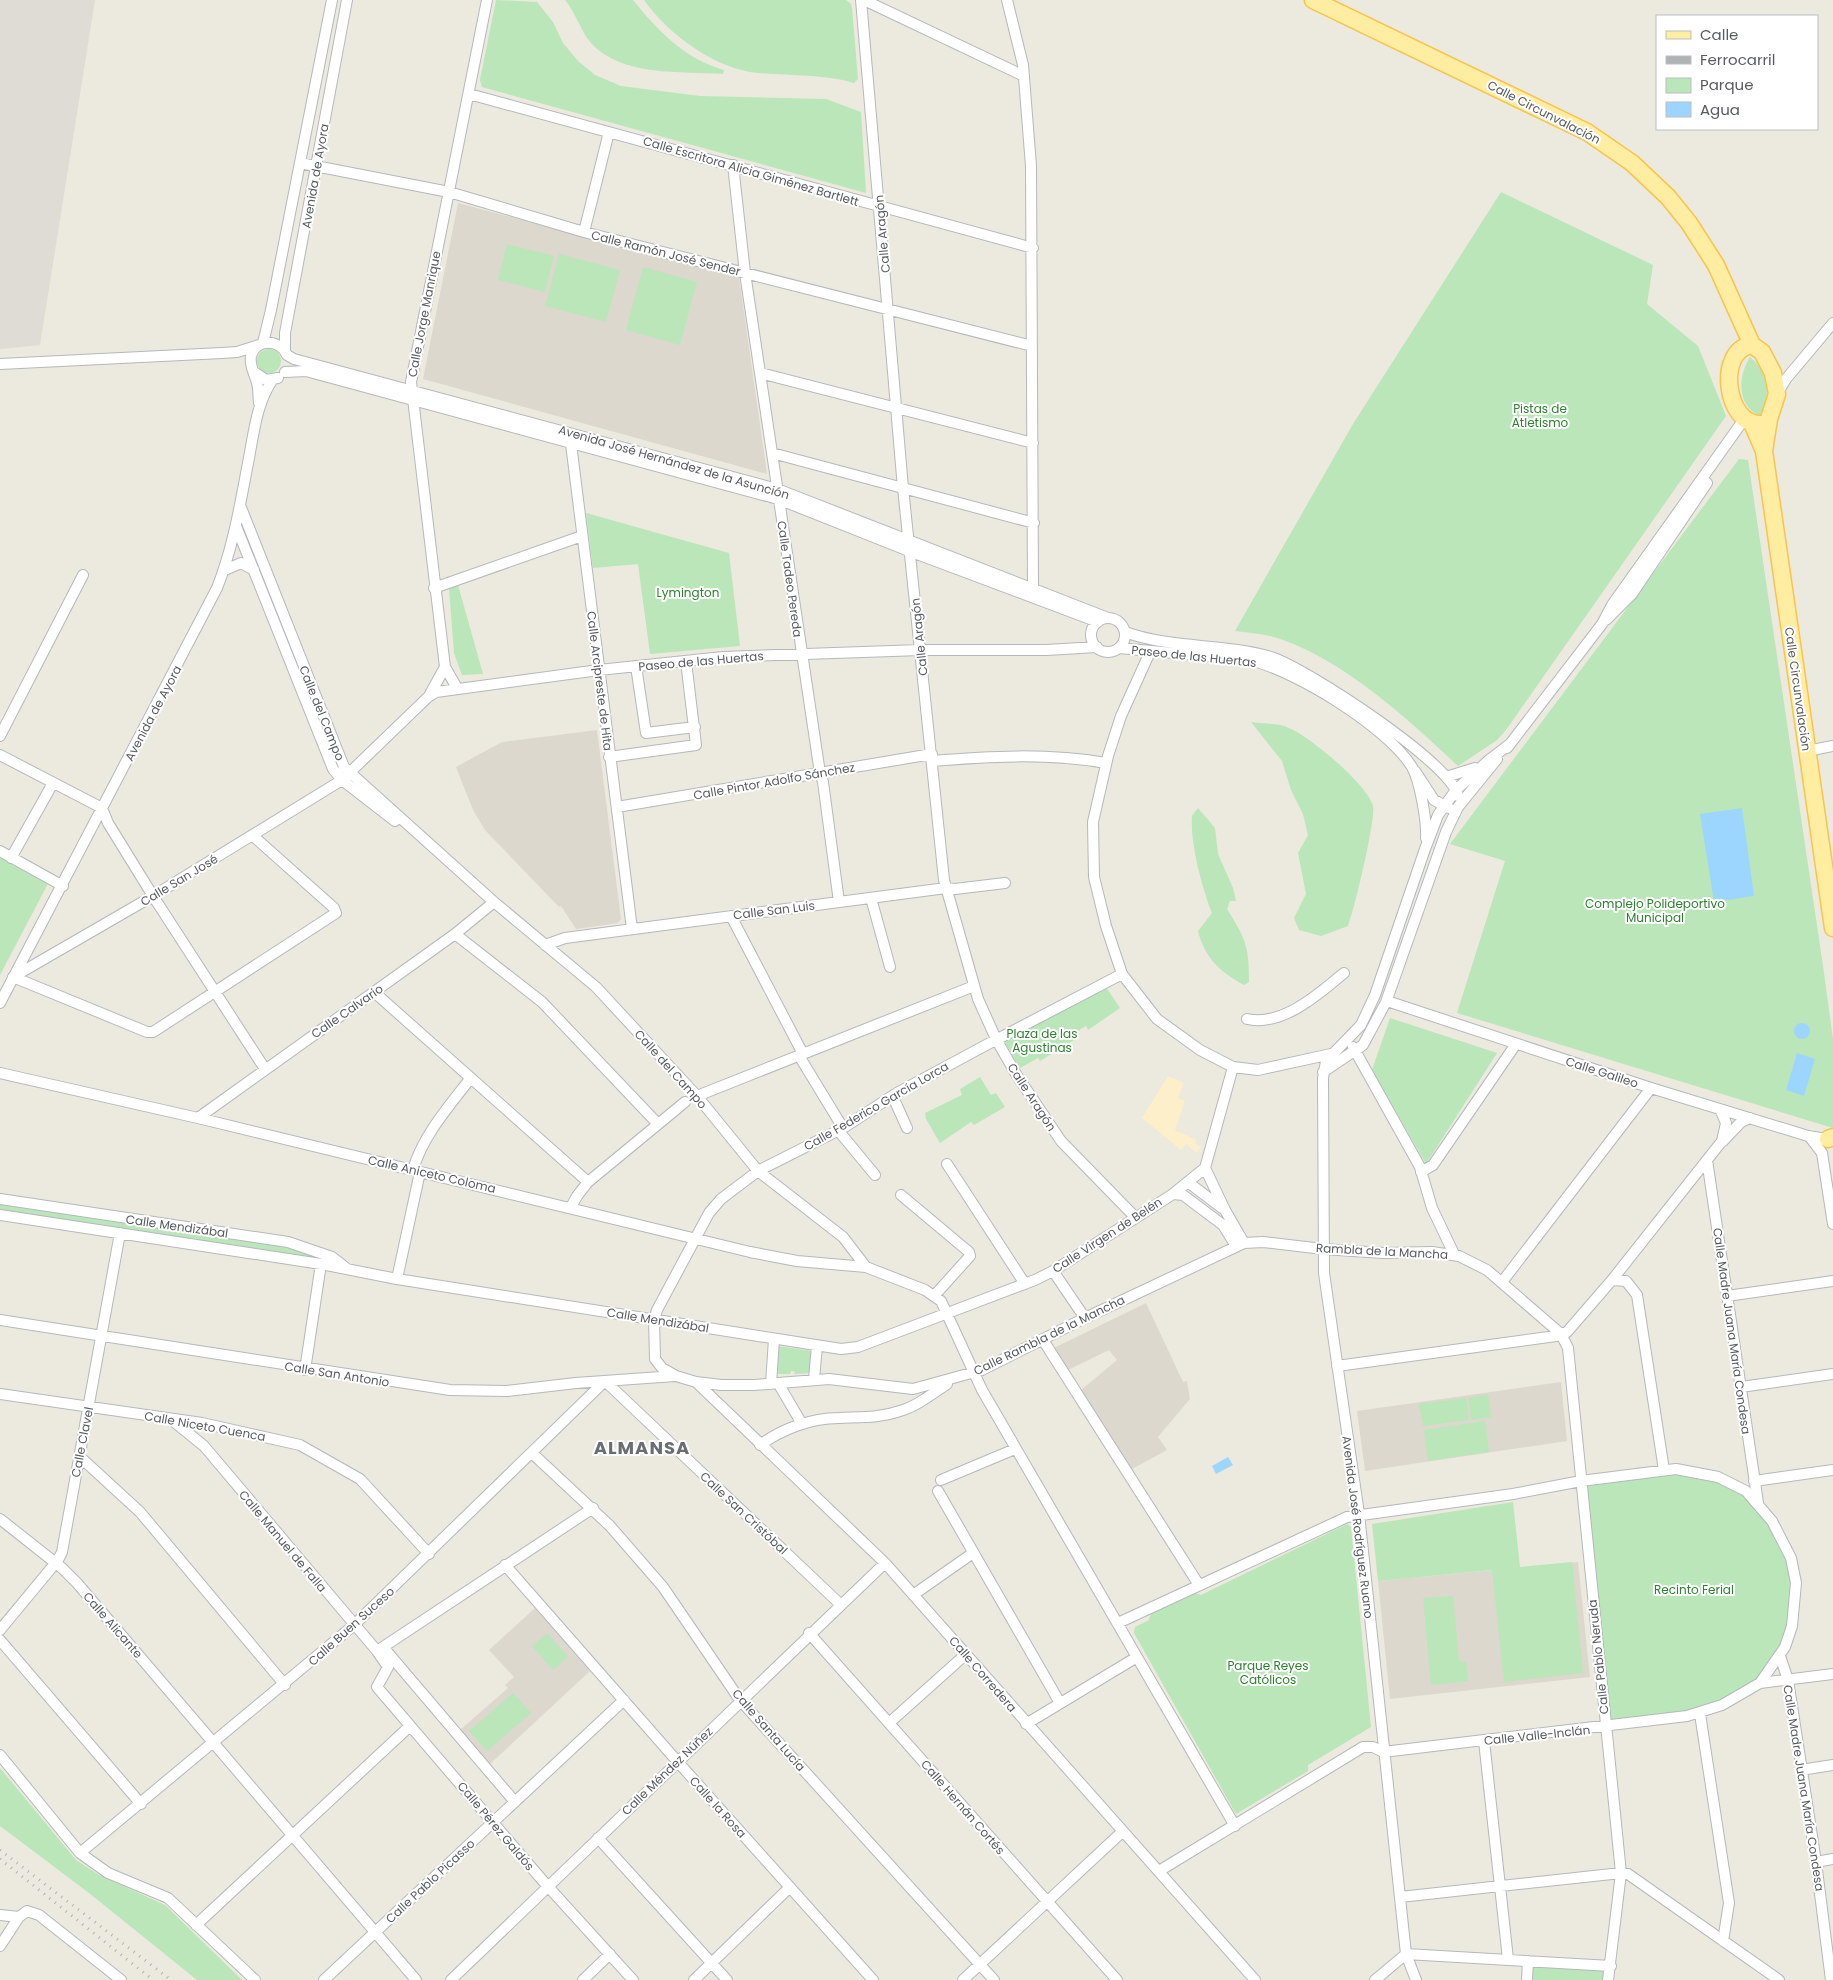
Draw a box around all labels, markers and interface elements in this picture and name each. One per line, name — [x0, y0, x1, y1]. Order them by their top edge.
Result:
legend — [1656, 15, 1818, 130]
text: Calle — [1700, 24, 1738, 45]
text: Ferrocarril — [1700, 49, 1775, 70]
text: Parque — [1700, 74, 1753, 95]
street label: Calle Circunvalación — [1485, 76, 1603, 148]
text: Agua — [1700, 99, 1740, 120]
street label: Avenida de Ayora — [297, 122, 333, 230]
street label: Calle Escritora Alicia Giménez Bartlett — [641, 132, 861, 210]
street label: Calle Aragón — [870, 194, 894, 274]
street label: Calle Ramón José Sender — [590, 226, 743, 280]
street label: Calle Jorge Manrique — [403, 250, 445, 378]
park label: Pistas de Atletismo — [1512, 400, 1569, 431]
street label: Avenida José Hernández de la Asunción — [557, 421, 791, 503]
street label: Calle Tadeo Pereda — [773, 520, 807, 638]
park label: Lymington — [657, 584, 719, 601]
street label: Calle Aragón — [906, 597, 932, 677]
street label: Calle Arcipreste de Hita — [583, 610, 617, 752]
street label: Calle Circunvalación — [1781, 626, 1815, 752]
street label: Paseo de las Huertas — [1131, 641, 1257, 671]
street label: Paseo de las Huertas — [638, 647, 764, 675]
street label: Avenida de Ayora — [121, 662, 185, 764]
street label: Calle del Campo — [295, 663, 349, 763]
street label: Calle Pintor Adolfo Sánchez — [692, 758, 856, 804]
street label: Calle San José — [137, 850, 221, 910]
park label: Complejo Polideportivo Municipal — [1585, 895, 1725, 926]
street label: Calle San Luis — [732, 897, 816, 923]
street label: Calle Calvario — [308, 980, 387, 1042]
park label: Plaza de las Agustinas — [1007, 1025, 1077, 1056]
street label: Calle del Campo — [631, 1026, 711, 1113]
street label: Calle Galileo — [1564, 1052, 1641, 1092]
street label: Calle Federico García Lorca — [800, 1057, 952, 1155]
street label: Calle Aragón — [1004, 1060, 1060, 1134]
street label: Calle Aniceto Coloma — [366, 1151, 498, 1197]
street label: Calle Virgen de Belén — [1049, 1193, 1165, 1277]
street label: Calle Mendizábal — [125, 1210, 229, 1242]
street label: Calle Madre Juana María Condesa — [1709, 1227, 1755, 1435]
street label: Rambla de la Mancha — [1315, 1239, 1449, 1263]
street label: Calle Rambla de la Mancha — [971, 1291, 1127, 1379]
street label: Calle Mendizábal — [606, 1304, 710, 1336]
street label: Calle San Antonio — [283, 1357, 391, 1391]
street label: Calle Clavel — [67, 1405, 97, 1479]
street label: Calle Niceto Cuenca — [143, 1407, 267, 1445]
district label: ALMANSA — [594, 1435, 690, 1460]
street label: Avenida José Rodríguez Ruano — [1338, 1435, 1378, 1620]
street label: Calle San Cristóbal — [696, 1468, 792, 1558]
street label: Calle Manuel de Falla — [235, 1486, 331, 1596]
park label: Recinto Ferial — [1654, 1581, 1734, 1598]
street label: Calle Buen Suceso — [304, 1582, 398, 1669]
street label: Calle Alicante — [79, 1588, 147, 1662]
street label: Calle Pablo Neruda — [1584, 1599, 1612, 1715]
street label: Calle Corredera — [945, 1632, 1021, 1716]
park label: Parque Reyes Católicos — [1227, 1657, 1309, 1688]
street label: Calle Madre Juana María Condesa — [1779, 1684, 1829, 1892]
street label: Calle Santa Lucía — [729, 1685, 809, 1775]
street label: Calle Valle-Inclán — [1483, 1721, 1591, 1749]
street label: Calle Méndez Núñez — [618, 1723, 716, 1819]
street label: Calle Hernán Cortés — [917, 1756, 1009, 1858]
street label: Calle la Rosa — [686, 1772, 750, 1842]
street label: Calle Pérez Galdós — [454, 1778, 538, 1874]
street label: Calle Pablo Picasso — [382, 1835, 479, 1927]

